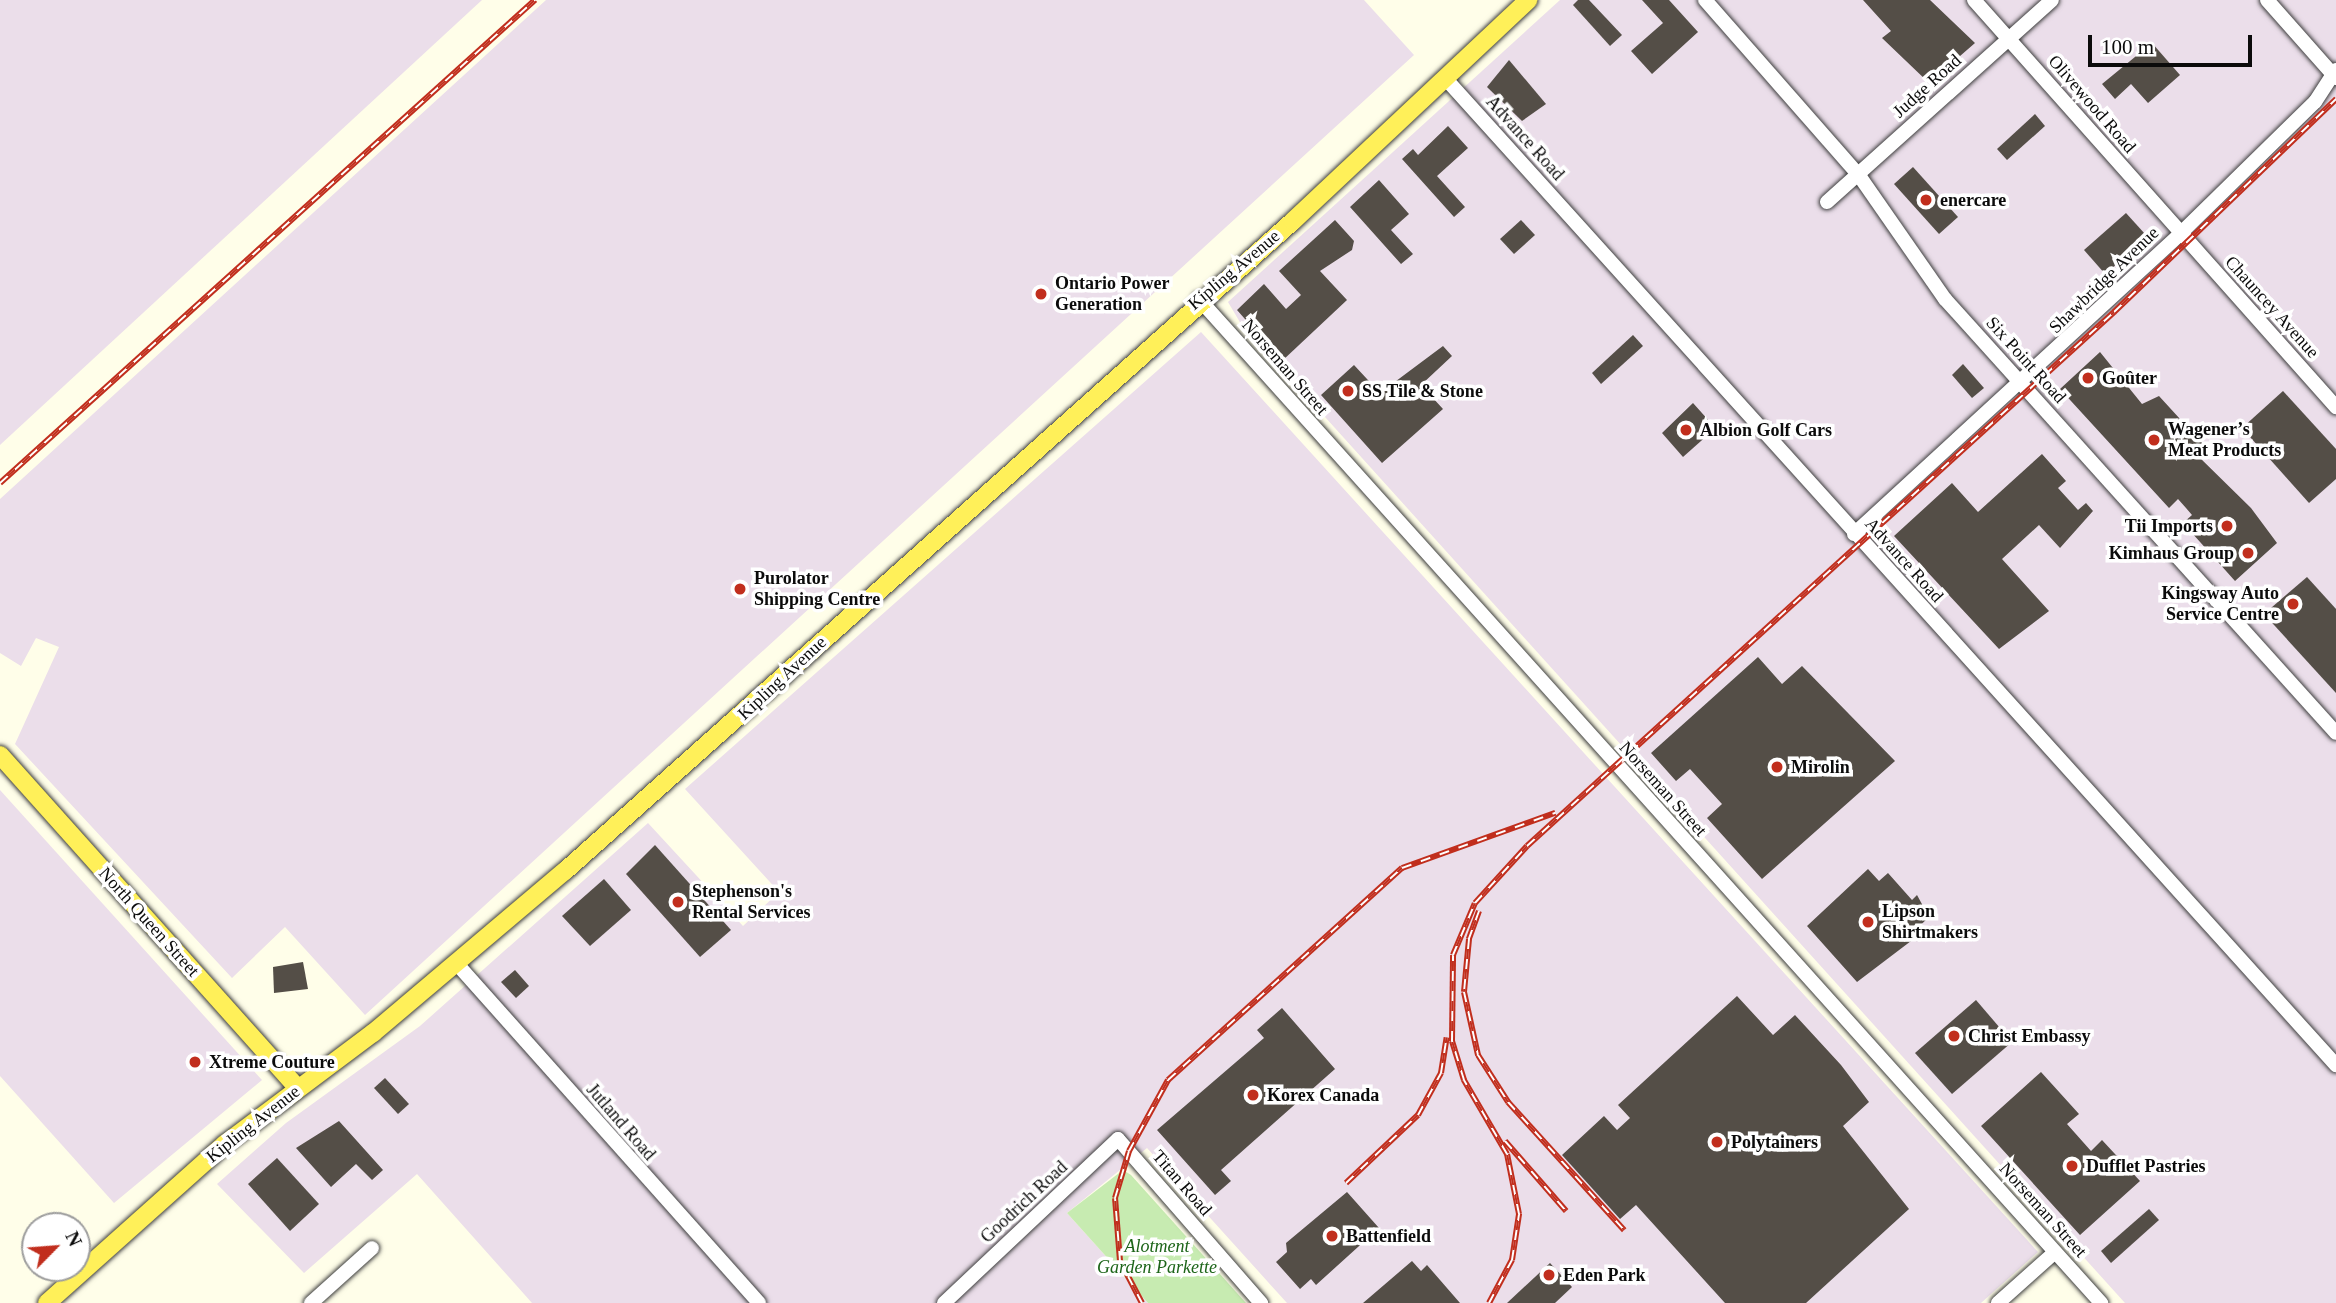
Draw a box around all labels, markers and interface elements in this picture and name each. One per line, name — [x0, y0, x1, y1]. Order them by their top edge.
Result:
scale bar — [2091, 21, 2256, 65]
text: 100 m — [2101, 35, 2154, 59]
street label: Judge Road — [1888, 50, 1966, 122]
street label: Olivewood Road — [2044, 51, 2140, 157]
street label: Advance Road — [1481, 91, 1569, 185]
place label: enercare — [1940, 189, 2006, 211]
marker: enercare — [1918, 192, 1934, 208]
street label: Shawbridge Avenue — [2044, 222, 2164, 338]
street label: Kipling Avenue — [1183, 225, 1285, 315]
street label: Chauncey Avenue — [2220, 251, 2324, 363]
place label: Ontario Power Generation — [1055, 273, 1169, 316]
marker: Ontario Power Generation — [1033, 286, 1049, 302]
street label: Six Point Road — [1981, 312, 2071, 408]
street label: Norseman Street — [1237, 314, 1333, 420]
place label: Goûter — [2102, 367, 2157, 389]
marker: Goûter — [2080, 370, 2096, 386]
place label: SS Tile & Stone — [1362, 380, 1483, 402]
marker: SS Tile & Stone — [1340, 383, 1356, 399]
place label: Albion Golf Cars — [1700, 419, 1832, 441]
place label: Wagener’s Meat Products — [2168, 419, 2281, 462]
marker: Albion Golf Cars — [1678, 422, 1694, 438]
marker: Wagener’s Meat Products — [2146, 432, 2162, 448]
street label: Advance Road — [1860, 513, 1948, 607]
place label: Tii Imports — [2125, 515, 2213, 537]
marker: Tii Imports — [2219, 518, 2235, 534]
place label: Kimhaus Group — [2109, 542, 2234, 564]
marker: Kimhaus Group — [2240, 545, 2256, 561]
place label: Purolator Shipping Centre — [754, 568, 880, 610]
marker: Purolator Shipping Centre — [732, 581, 748, 597]
place label: Kingsway Auto Service Centre — [2160, 583, 2279, 626]
marker: Kingsway Auto Service Centre — [2285, 596, 2301, 612]
street label: Kipling Avenue — [733, 631, 831, 725]
street label: Norseman Street — [1615, 737, 1711, 841]
place label: Mirolin — [1791, 756, 1850, 778]
marker: Mirolin — [1769, 759, 1785, 775]
street label: North Queen Street — [94, 863, 204, 981]
place label: Stephenson's Rental Services — [692, 881, 810, 924]
marker: Stephenson's Rental Services — [670, 894, 686, 910]
place label: Lipson Shirtmakers — [1882, 901, 1978, 944]
marker: Lipson Shirtmakers — [1860, 914, 1876, 930]
place label: Christ Embassy — [1968, 1025, 2091, 1047]
marker: Christ Embassy — [1946, 1028, 1962, 1044]
place label: Xtreme Couture — [209, 1051, 335, 1073]
marker: Xtreme Couture — [187, 1054, 203, 1070]
street label: Jutland Road — [582, 1079, 660, 1165]
street label: Kipling Avenue — [201, 1080, 305, 1168]
place label: Korex Canada — [1267, 1084, 1379, 1106]
marker: Korex Canada — [1245, 1087, 1261, 1103]
place label: Polytainers — [1731, 1131, 1818, 1153]
marker: Polytainers — [1709, 1134, 1725, 1150]
street label: Titan Road — [1148, 1146, 1216, 1220]
place label: Dufflet Pastries — [2086, 1155, 2205, 1177]
street label: Goodrich Road — [976, 1156, 1072, 1248]
street label: Norseman Street — [1995, 1158, 2091, 1262]
marker: Dufflet Pastries — [2064, 1158, 2080, 1174]
north arrow — [21, 1212, 91, 1282]
place label: Battenfield — [1346, 1225, 1431, 1247]
text: N — [61, 1228, 86, 1249]
marker: Battenfield — [1324, 1228, 1340, 1244]
park label: Alotment Garden Parkette — [1097, 1236, 1217, 1278]
place label: Eden Park — [1563, 1264, 1646, 1286]
marker: Eden Park — [1541, 1267, 1557, 1283]

